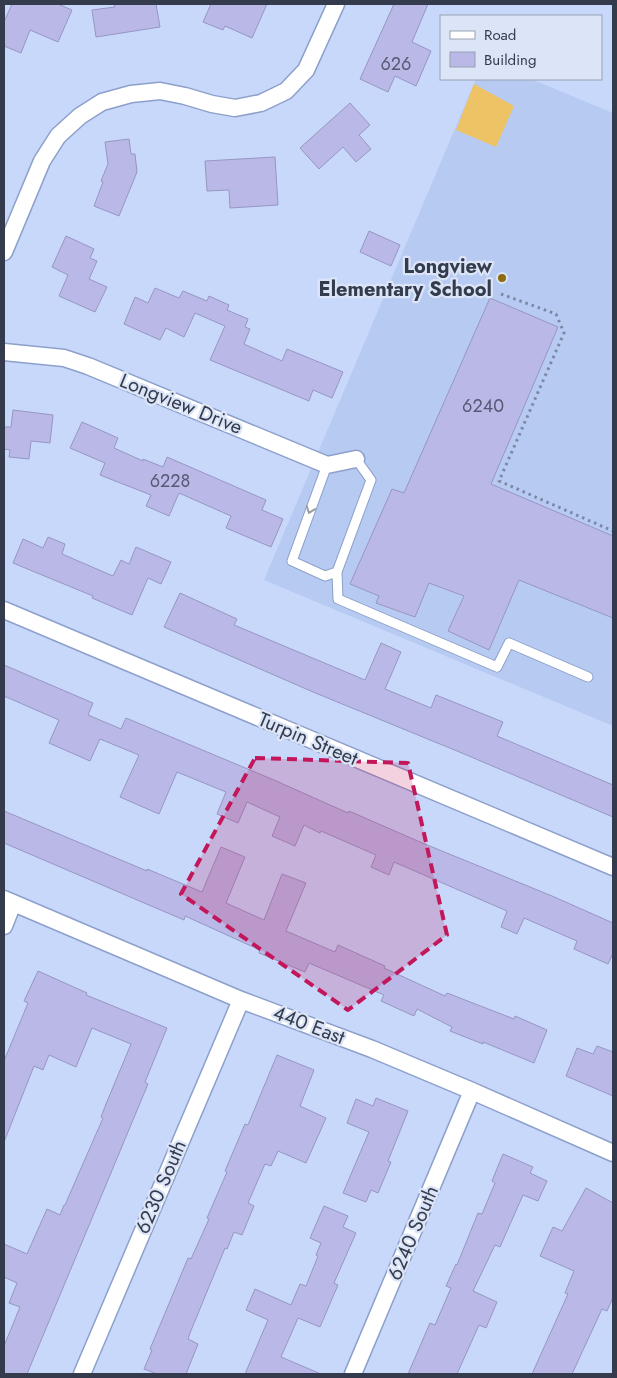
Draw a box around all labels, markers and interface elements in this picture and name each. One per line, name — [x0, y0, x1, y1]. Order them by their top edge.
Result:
legend — [440, 15, 602, 80]
text: Road — [484, 24, 516, 46]
text: Building — [484, 49, 536, 71]
house number: 626 — [381, 51, 411, 77]
place label: Longview Elementary School — [319, 252, 493, 304]
marker: Longview Elementary School — [496, 272, 508, 284]
street label: Longview Drive — [115, 366, 247, 442]
house number: 6240 — [462, 393, 504, 419]
house number: 6228 — [150, 468, 190, 494]
one-way arrow — [306, 506, 316, 514]
street label: Turpin Street — [254, 705, 363, 773]
street label: 440 East — [269, 998, 349, 1052]
street label: 6230 South — [128, 1136, 194, 1238]
street label: 6240 South — [380, 1181, 446, 1285]

